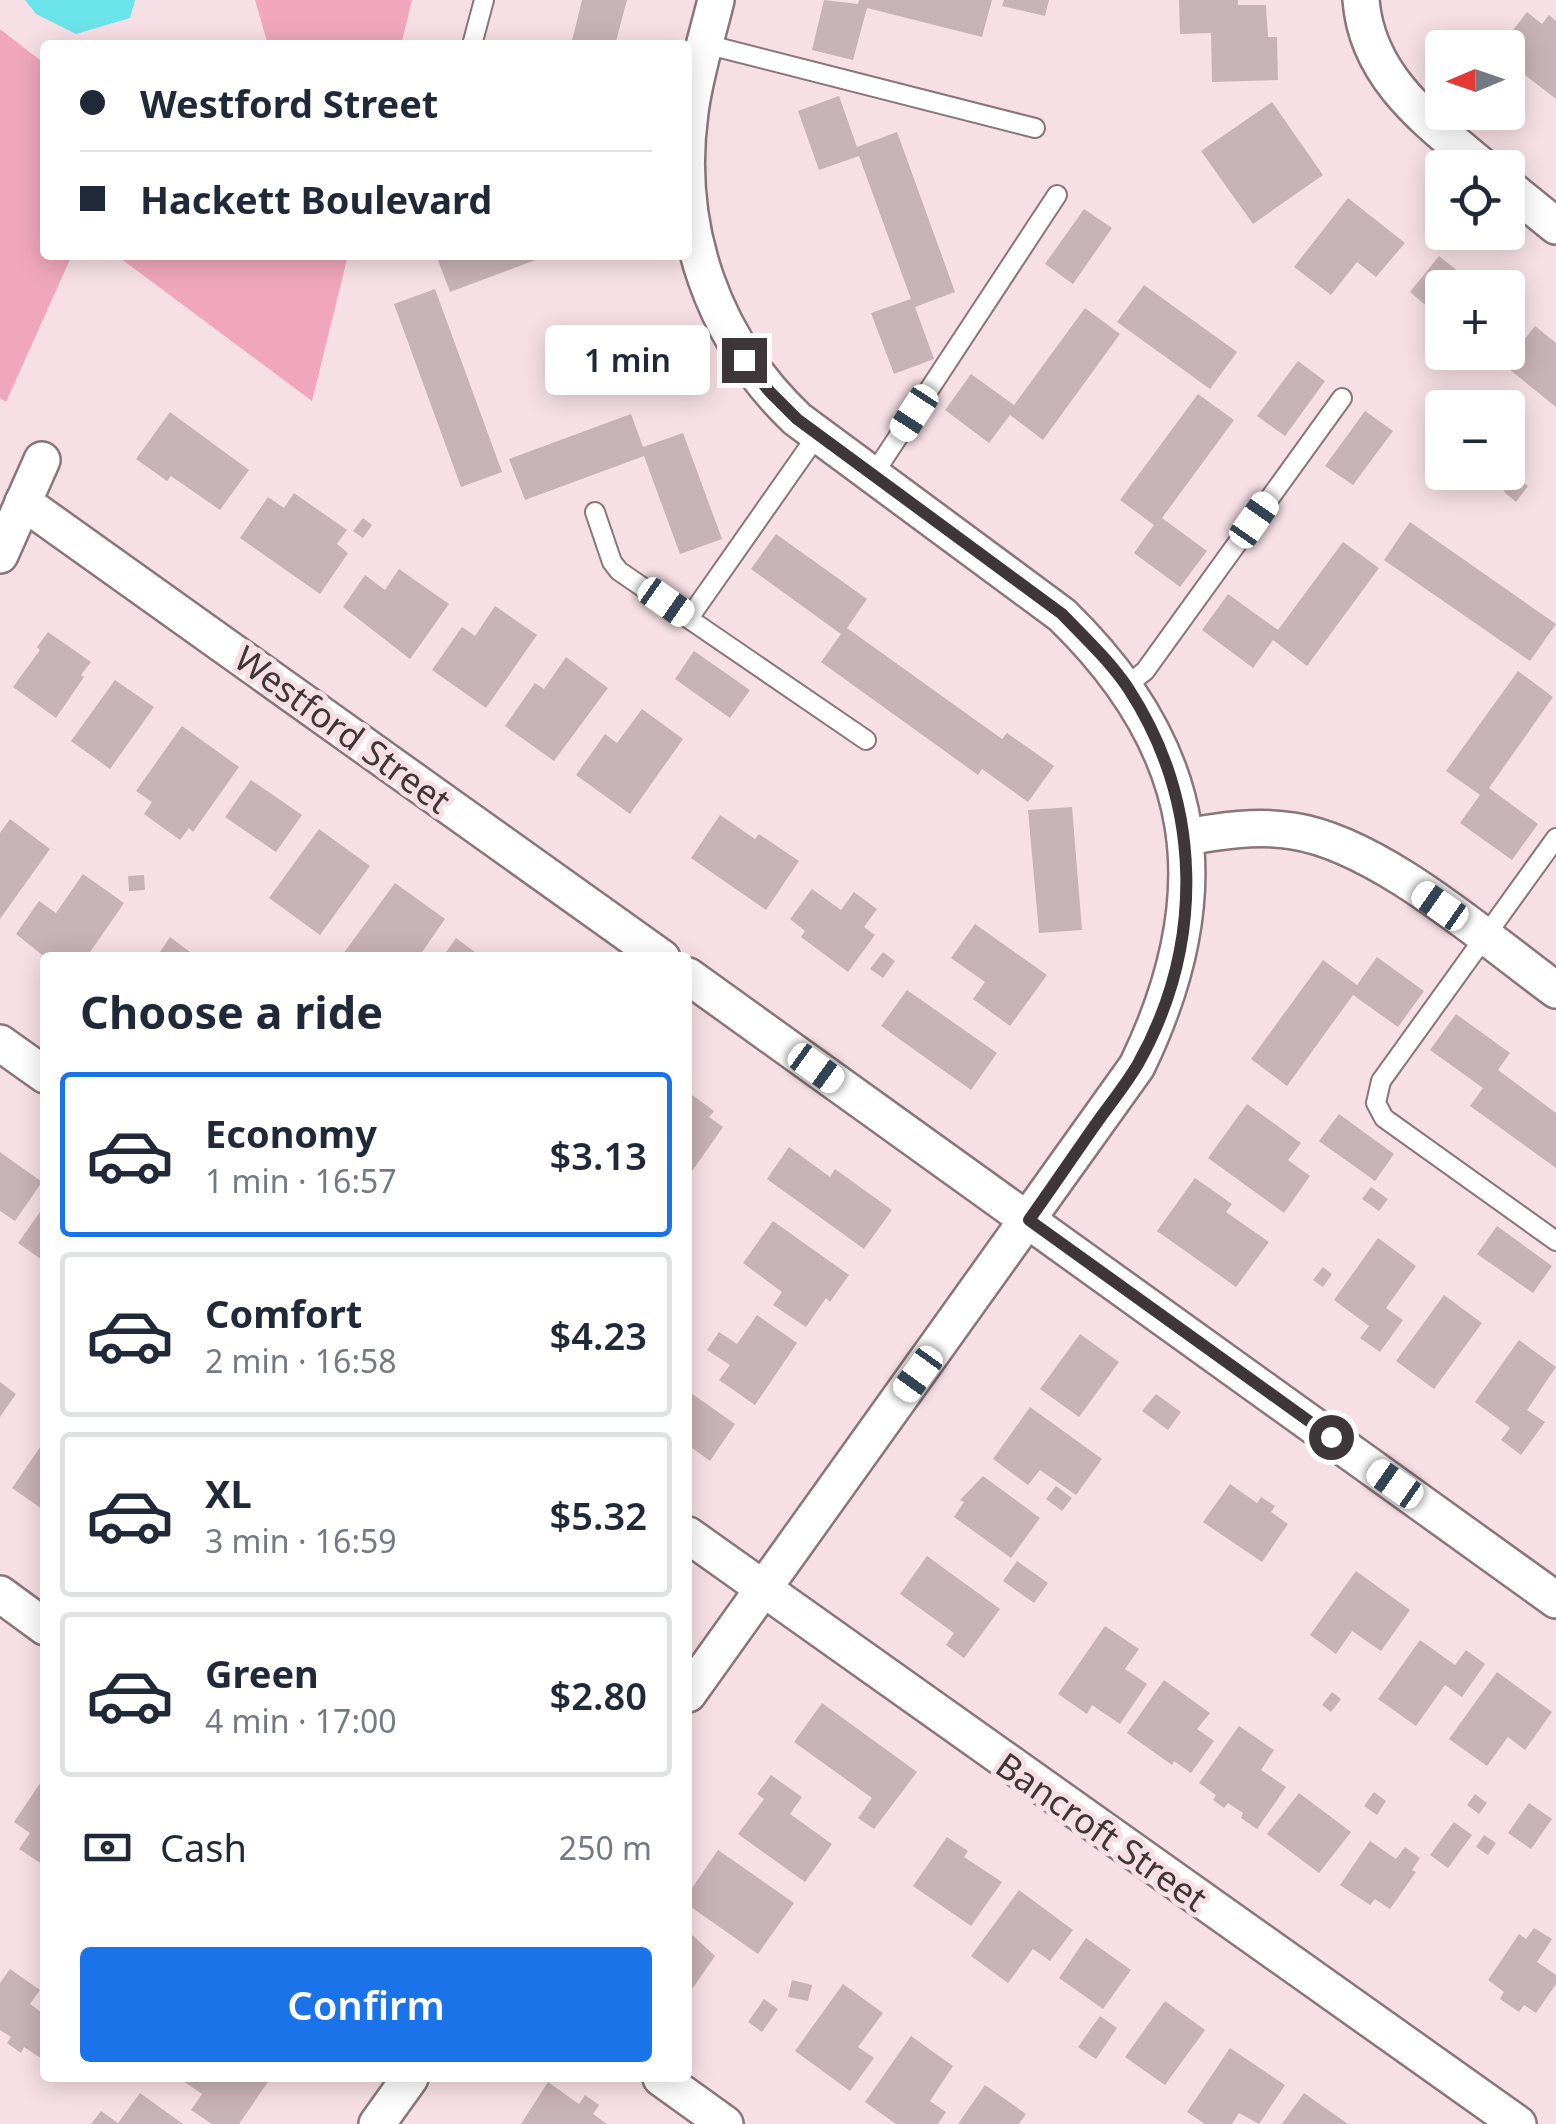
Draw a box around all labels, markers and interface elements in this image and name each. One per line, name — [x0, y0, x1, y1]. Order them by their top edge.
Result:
north arrow — [1425, 30, 1525, 130]
map controls — [1425, 30, 1525, 490]
text: Westford Street — [140, 77, 438, 129]
button: locate — [1425, 150, 1525, 250]
text: Hackett Boulevard — [140, 173, 492, 225]
button: + — [1425, 270, 1525, 370]
callout: 1 min — [544, 325, 709, 395]
text: 1 min — [584, 338, 671, 381]
route end — [722, 338, 767, 383]
car — [885, 380, 943, 446]
button: − — [1425, 390, 1525, 490]
car — [1225, 487, 1283, 553]
car — [633, 573, 699, 631]
street label: Westford Street — [226, 635, 460, 823]
car — [1407, 877, 1473, 935]
text: Choose a ride — [80, 981, 383, 1042]
car — [783, 1038, 849, 1098]
text: Economy — [205, 1107, 377, 1159]
icon: car — [85, 1110, 175, 1200]
text: $3.13 — [550, 1129, 647, 1181]
text: 1 min · 16:57 — [205, 1159, 397, 1202]
text: Comfort — [205, 1287, 362, 1339]
icon: car — [85, 1290, 175, 1380]
text: $4.23 — [550, 1309, 647, 1361]
text: 2 min · 16:58 — [205, 1339, 397, 1382]
car — [888, 1341, 948, 1407]
route start — [1309, 1415, 1354, 1460]
car — [1362, 1455, 1428, 1513]
text: XL — [205, 1467, 252, 1519]
icon: car — [85, 1470, 175, 1560]
text: $5.32 — [550, 1489, 647, 1541]
text: 3 min · 16:59 — [205, 1519, 397, 1562]
text: Green — [205, 1647, 319, 1699]
icon: car — [85, 1650, 175, 1740]
text: $2.80 — [550, 1669, 647, 1721]
text: 4 min · 17:00 — [205, 1699, 397, 1742]
street label: Bancroft Street — [987, 1741, 1217, 1921]
icon: cash — [80, 1820, 135, 1875]
text: Cash — [160, 1821, 247, 1873]
text: 250 m — [559, 1826, 652, 1869]
button: Confirm — [80, 1947, 652, 2062]

